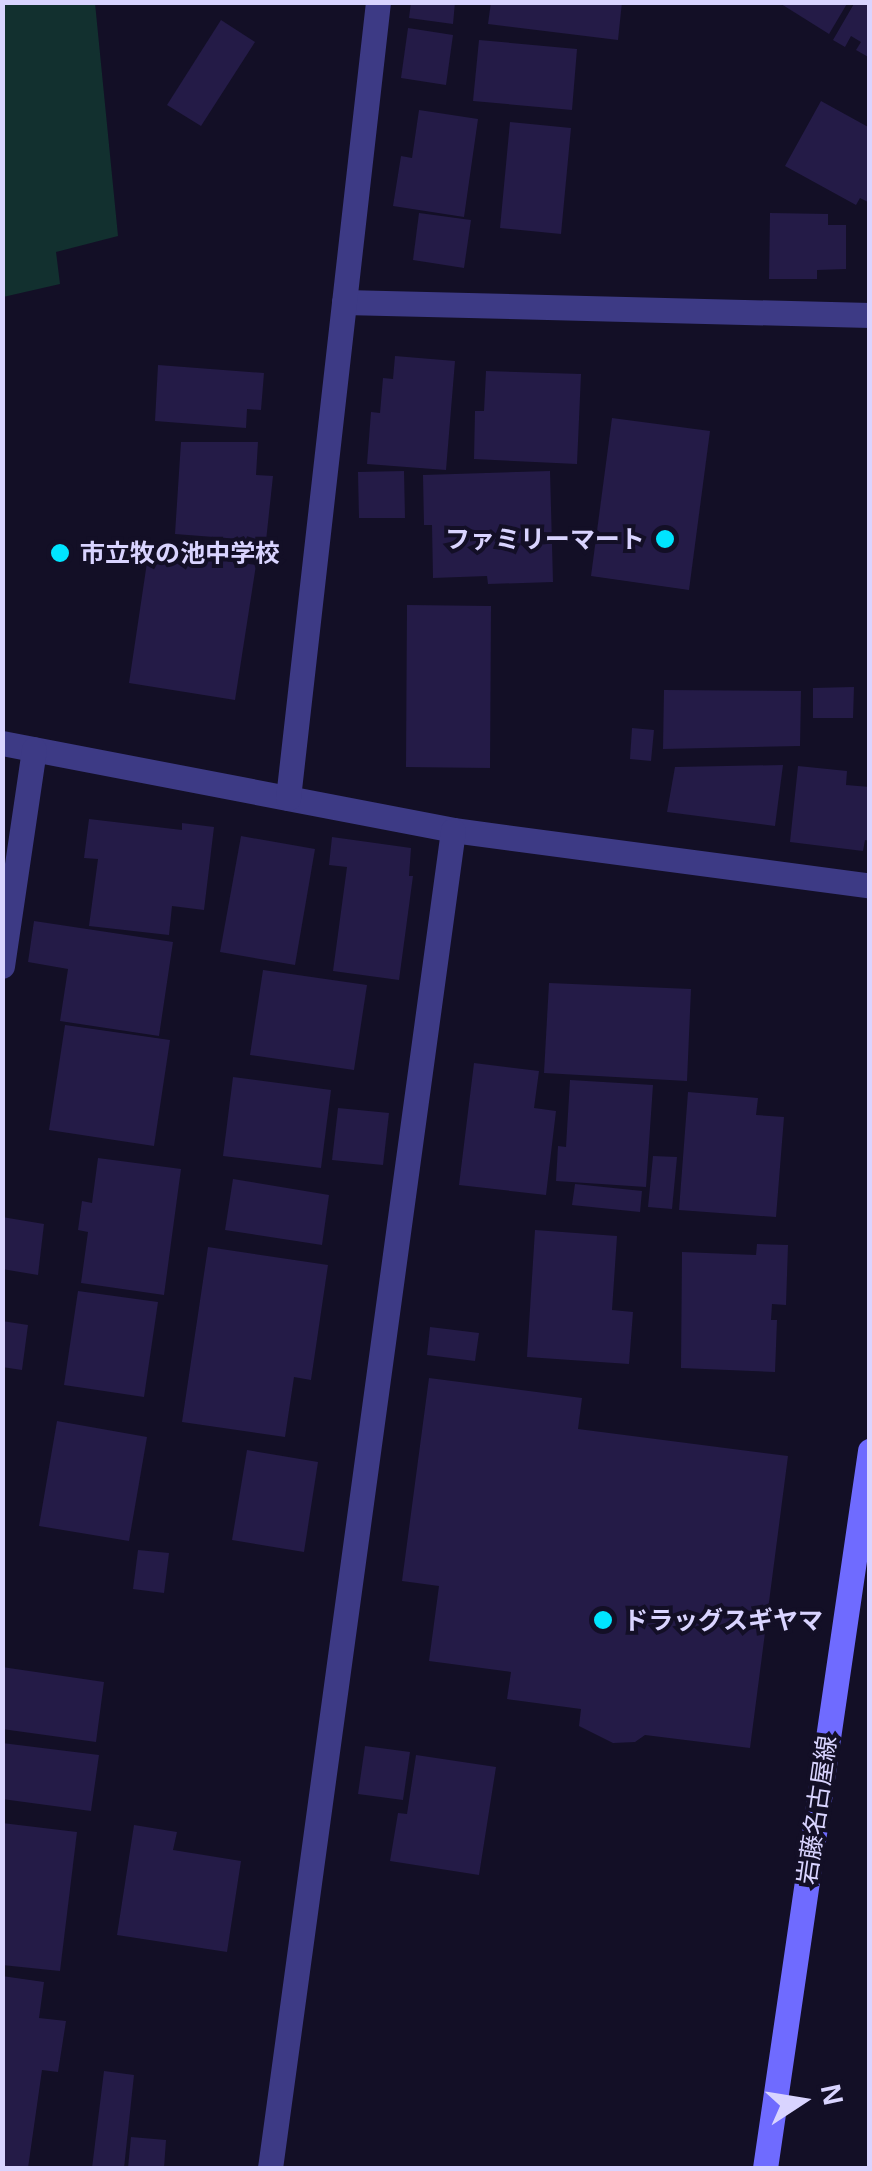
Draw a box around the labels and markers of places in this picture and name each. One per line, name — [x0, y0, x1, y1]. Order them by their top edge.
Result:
place label: ファミリーマート — [445, 524, 645, 554]
marker: ファミリーマート — [654, 528, 676, 550]
place label: 市立牧の池中学校 — [80, 538, 280, 568]
marker: 市立牧の池中学校 — [49, 542, 71, 564]
place label: ドラッグスギヤマ — [623, 1605, 823, 1635]
marker: ドラッグスギヤマ — [592, 1609, 614, 1631]

